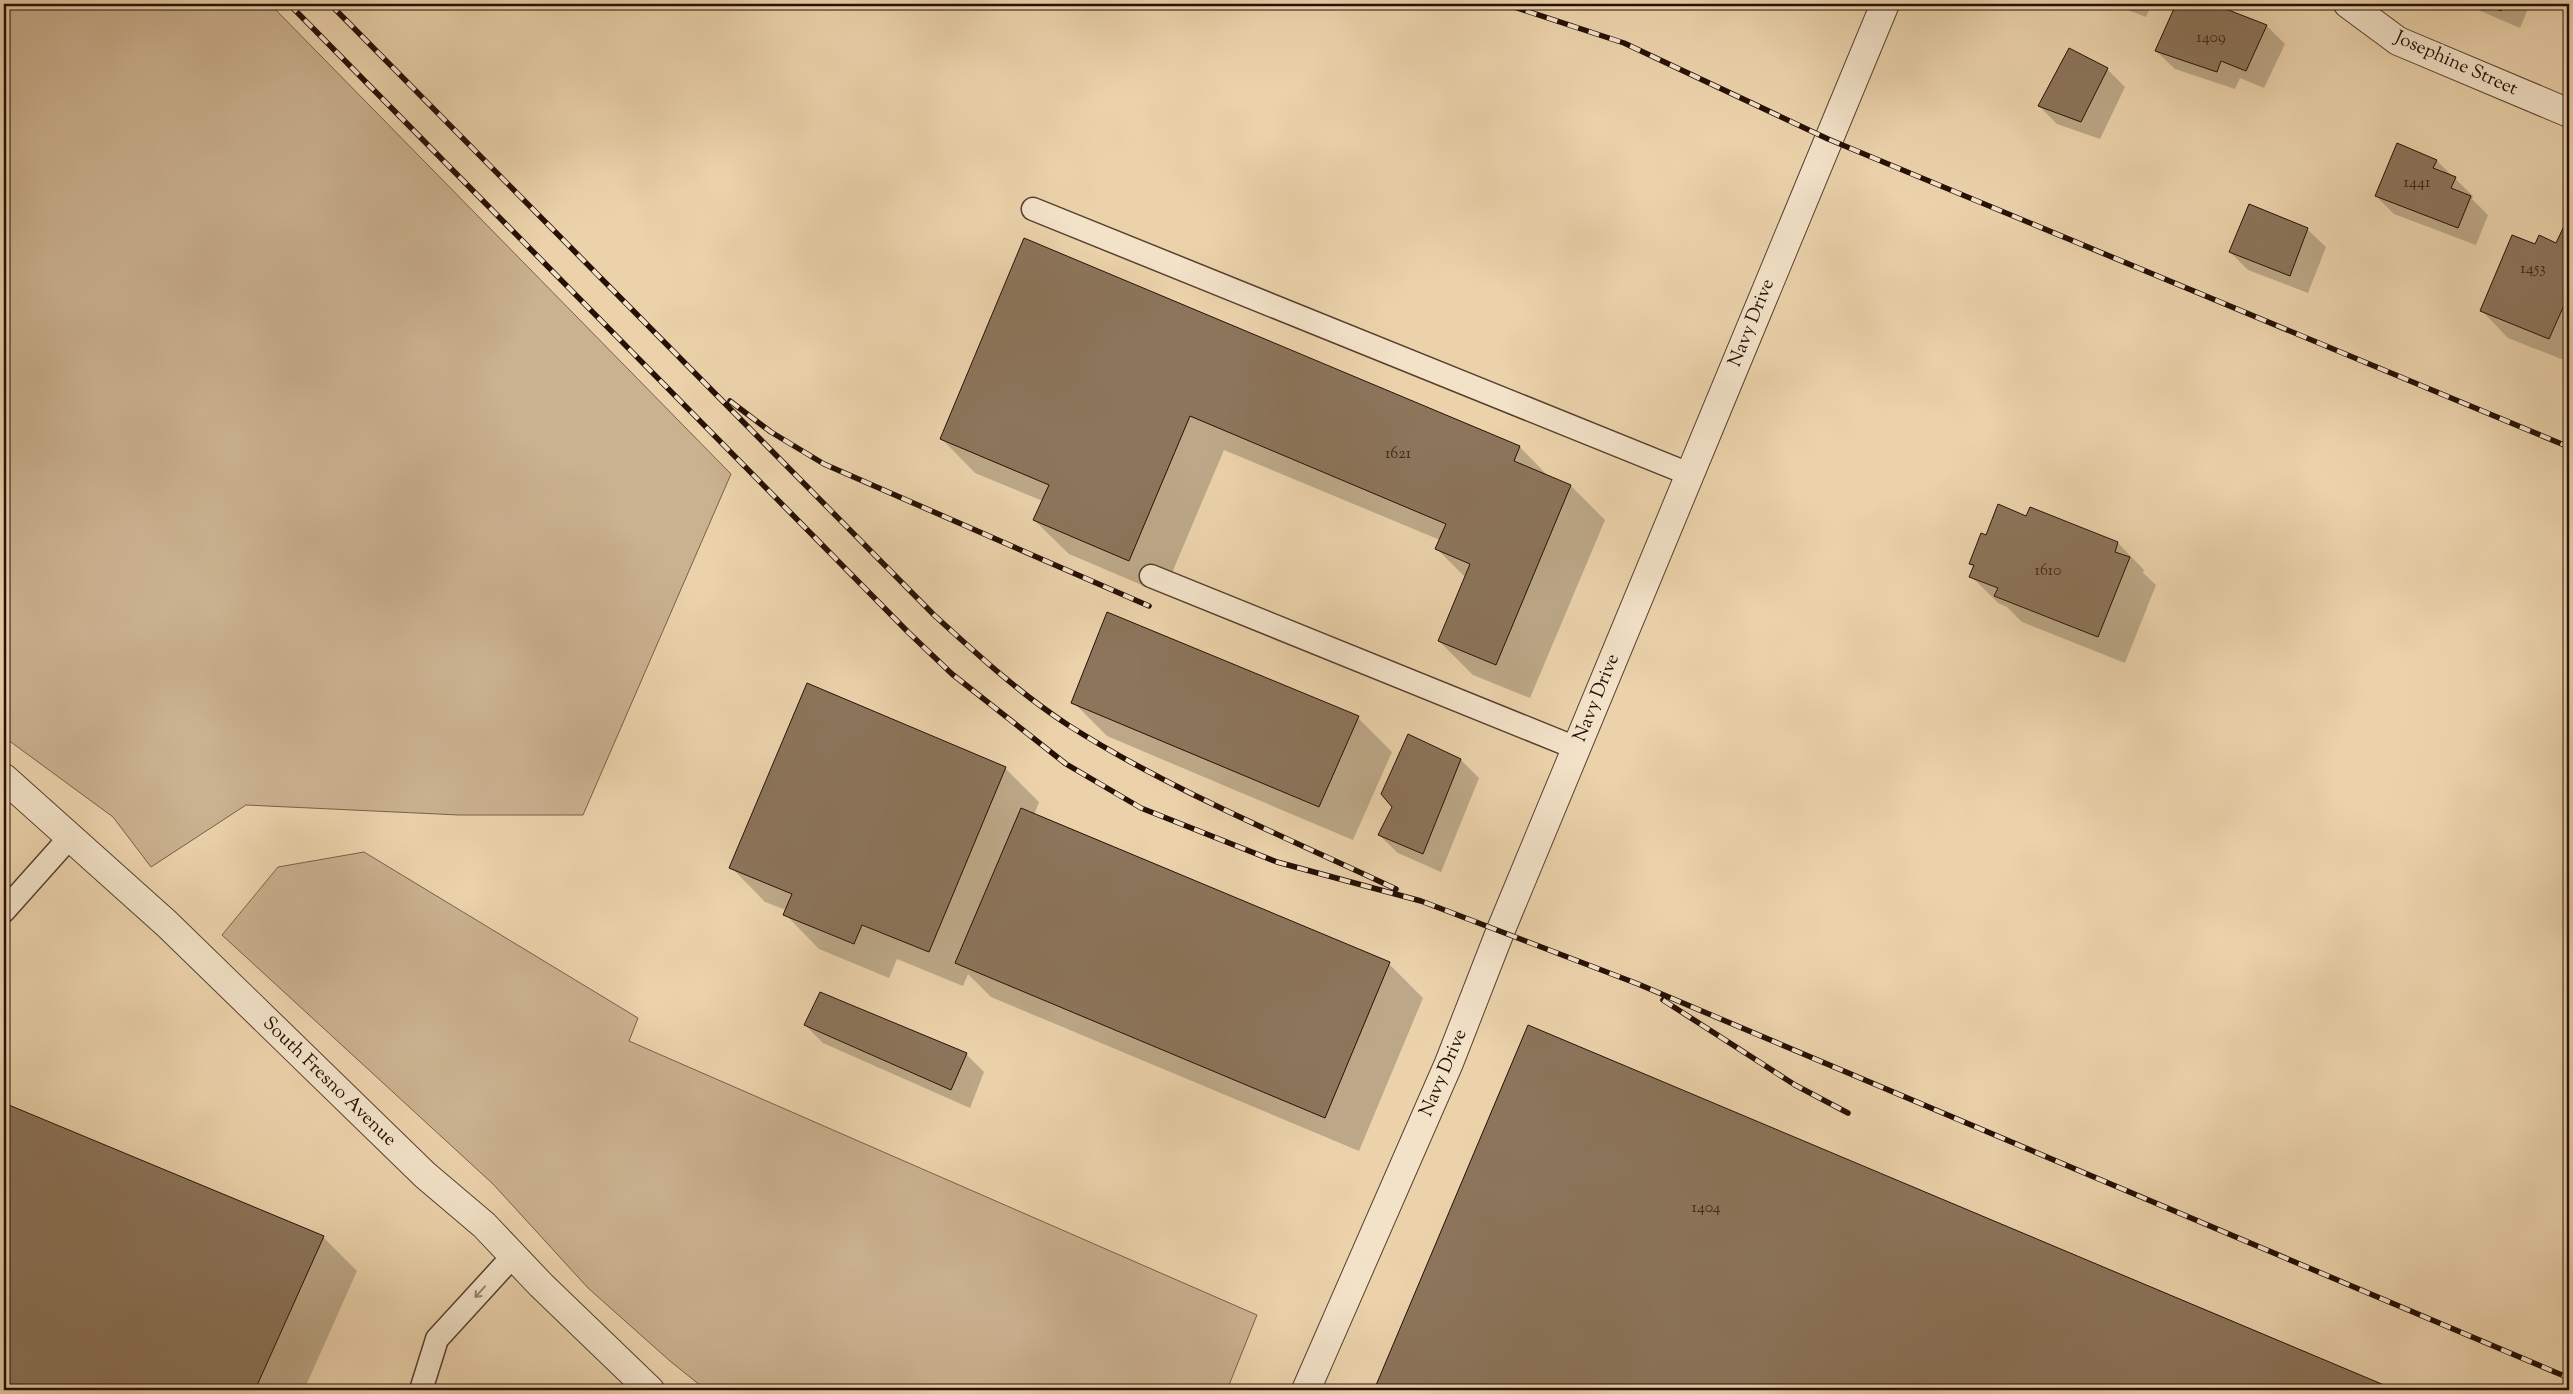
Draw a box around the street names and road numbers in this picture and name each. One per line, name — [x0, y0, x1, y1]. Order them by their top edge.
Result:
street label: Josephine Street — [2389, 24, 2522, 103]
street label: Navy Drive — [1722, 275, 1782, 371]
street label: Navy Drive — [1567, 650, 1627, 746]
street label: South Fresno Avenue — [256, 1011, 402, 1153]
street label: Navy Drive — [1413, 1025, 1475, 1121]

